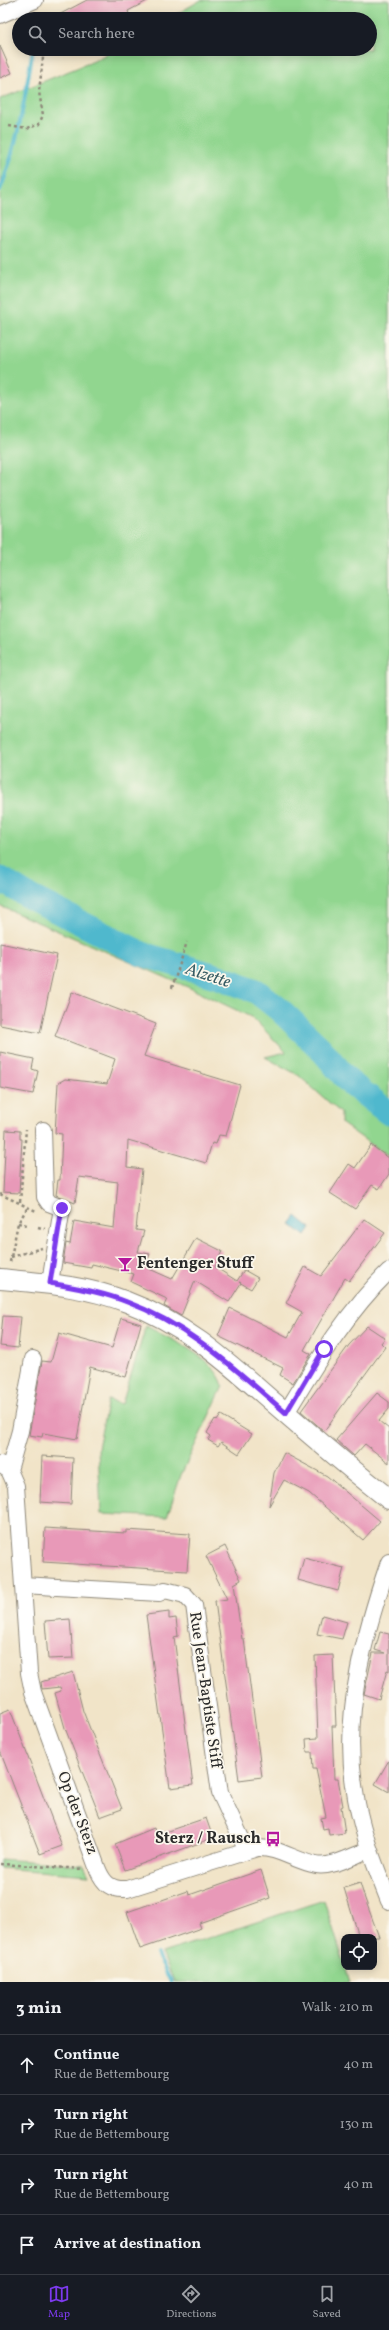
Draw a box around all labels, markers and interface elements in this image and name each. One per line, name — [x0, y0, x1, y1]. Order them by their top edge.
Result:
search box — [12, 12, 377, 56]
icon: search — [26, 23, 48, 45]
text: Search here — [58, 24, 135, 45]
water label: Alzette — [182, 958, 234, 994]
route end — [53, 1199, 71, 1217]
place label: Fentenger Stuff — [137, 1253, 255, 1275]
bar icon: Fentenger Stuff — [116, 1255, 134, 1273]
route start — [315, 1340, 333, 1358]
street label: Rue Jean-Baptiste Stiff — [183, 1610, 227, 1771]
street label: Op der Sterz — [51, 1768, 103, 1858]
place label: Sterz / Rausch — [155, 1828, 261, 1850]
bus stop icon: Sterz / Rausch — [264, 1830, 282, 1848]
map controls — [341, 1934, 377, 1970]
button: locate — [341, 1934, 377, 1970]
text: 3 min — [16, 1997, 62, 2020]
text: Walk · 210 m — [302, 1999, 373, 2017]
text: Continue — [54, 2045, 119, 2066]
icon: ahead — [16, 2054, 38, 2076]
text: 40 m — [344, 2056, 373, 2074]
text: Rue de Bettembourg — [54, 2066, 169, 2084]
text: Turn right — [54, 2105, 128, 2126]
icon: right — [16, 2114, 38, 2136]
text: 130 m — [340, 2116, 373, 2134]
text: Rue de Bettembourg — [54, 2126, 169, 2144]
text: Turn right — [54, 2165, 128, 2186]
icon: right — [16, 2174, 38, 2196]
text: 40 m — [344, 2176, 373, 2194]
text: Rue de Bettembourg — [54, 2186, 169, 2204]
icon: arrive — [16, 2234, 38, 2256]
text: Arrive at destination — [54, 2234, 201, 2255]
tab: Map — [48, 2283, 70, 2322]
tab: Directions — [166, 2283, 217, 2322]
tab: Saved — [313, 2283, 341, 2322]

